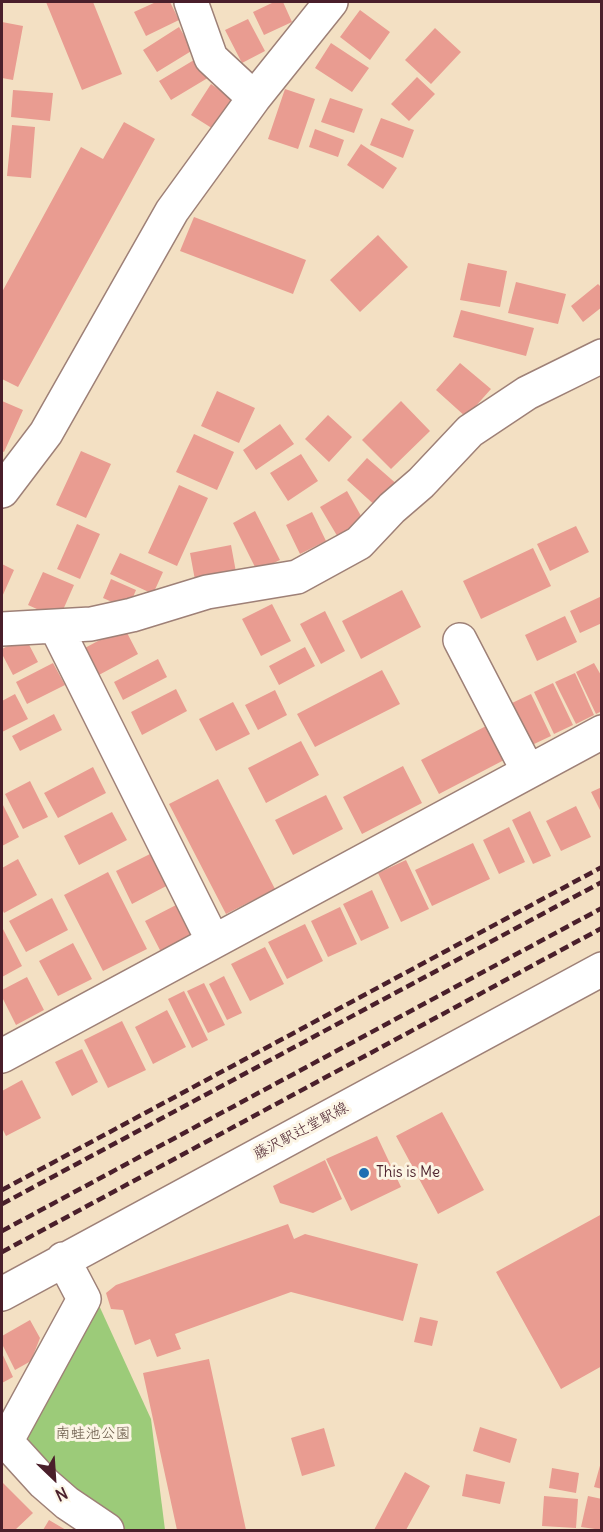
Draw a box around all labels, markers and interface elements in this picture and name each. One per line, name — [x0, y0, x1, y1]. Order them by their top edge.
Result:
street label: 藤沢駅辻堂駅線 — [250, 1098, 352, 1164]
place label: This is Me — [376, 1164, 440, 1182]
marker: This is Me — [357, 1166, 371, 1180]
park label: 南蛙池公園 — [56, 1425, 130, 1443]
north arrow — [24, 1448, 84, 1508]
text: N — [52, 1483, 71, 1506]

